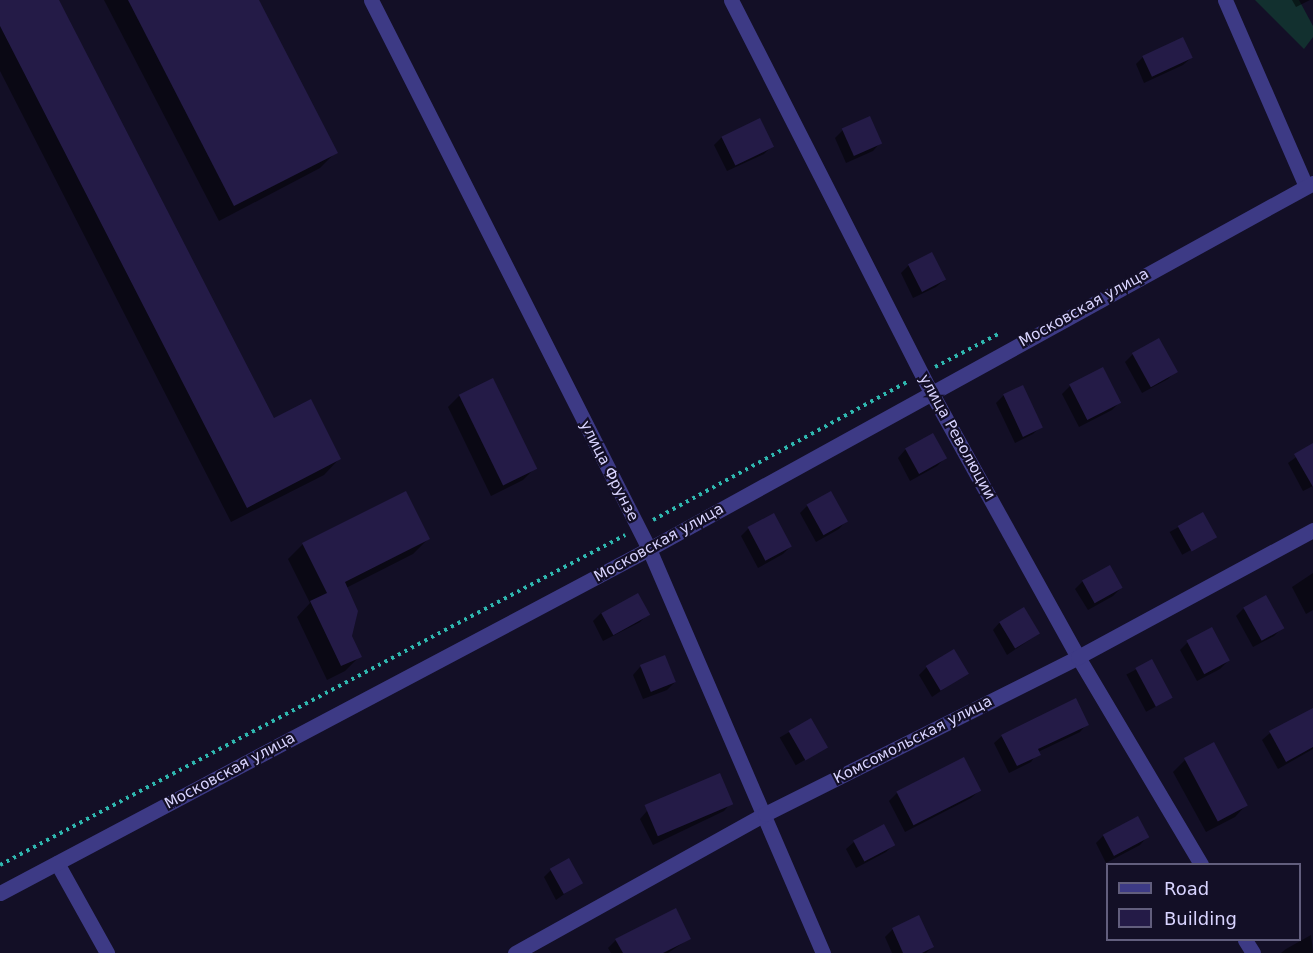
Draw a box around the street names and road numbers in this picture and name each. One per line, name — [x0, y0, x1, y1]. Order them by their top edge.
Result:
street label: Московская улица — [1016, 265, 1152, 351]
street label: улица Революции — [915, 371, 999, 503]
street label: улица Фрунзе — [576, 418, 642, 524]
street label: Московская улица — [591, 500, 727, 586]
street label: Комсомольская улица — [831, 692, 995, 788]
street label: Московская улица — [162, 729, 298, 813]

